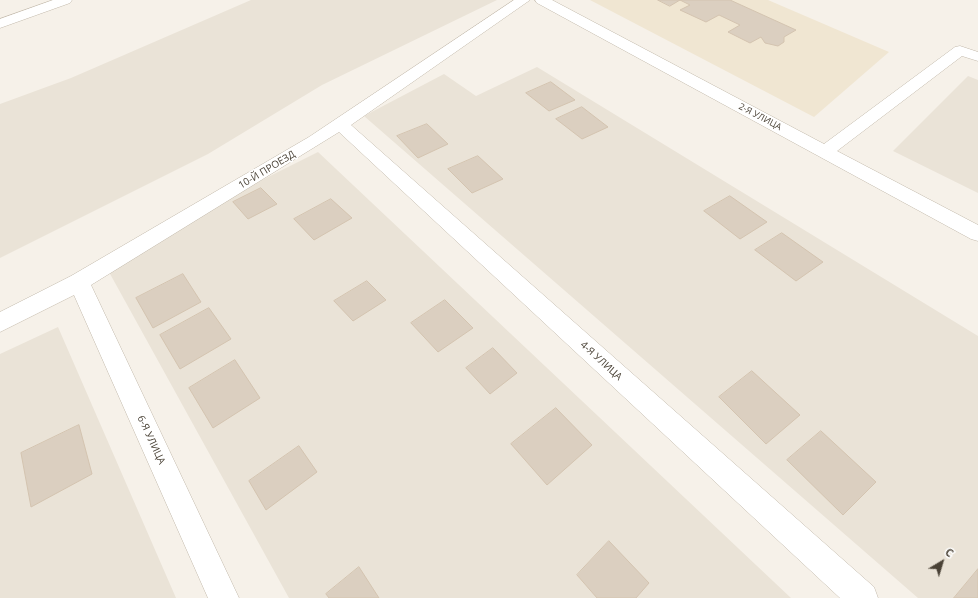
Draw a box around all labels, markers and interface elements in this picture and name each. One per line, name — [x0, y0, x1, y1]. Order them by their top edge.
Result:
street label: 2-Я УЛИЦА — [737, 101, 783, 133]
street label: 10-Й ПРОЕЗД — [236, 148, 298, 192]
street label: 4-Я УЛИЦА — [578, 339, 624, 383]
street label: 6-Я УЛИЦА — [134, 414, 168, 466]
north arrow — [922, 542, 962, 582]
text: С — [942, 544, 957, 560]

